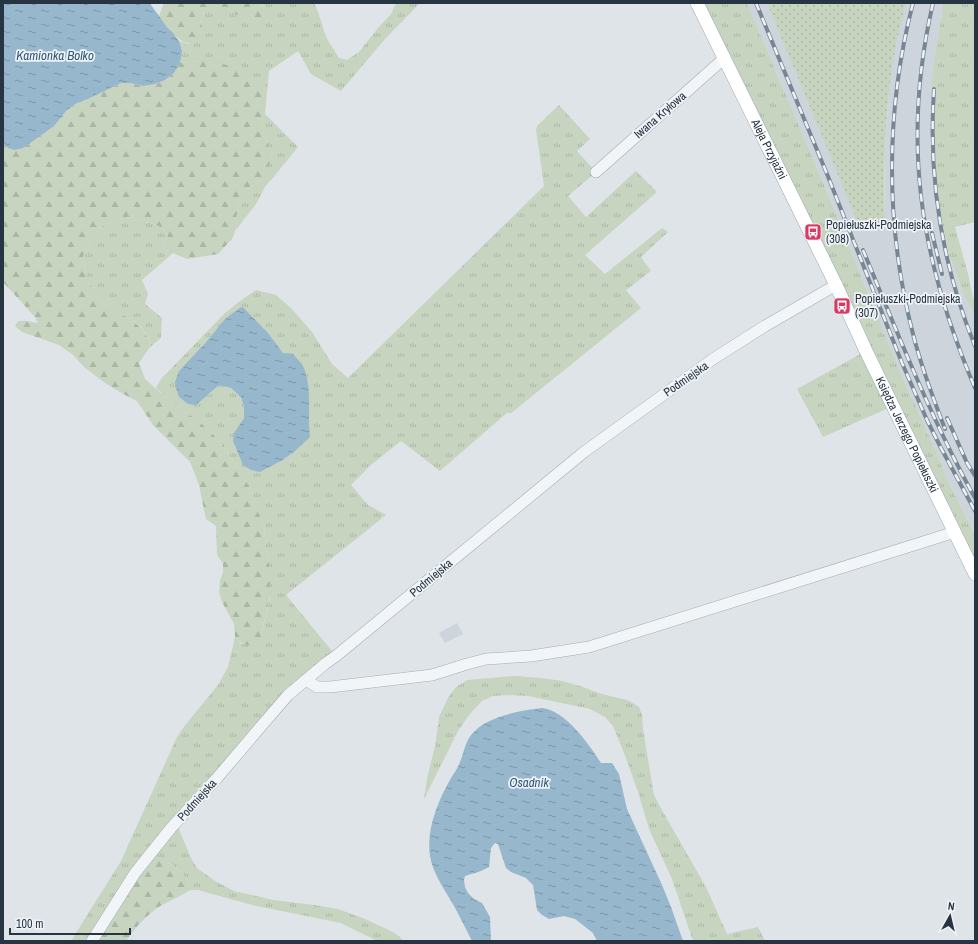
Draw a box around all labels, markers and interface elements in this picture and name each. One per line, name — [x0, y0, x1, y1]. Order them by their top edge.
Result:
water label: Kamionka Bolko — [16, 47, 94, 64]
street label: Iwana Kryłowa — [631, 88, 690, 142]
street label: Aleja Przyjaźni — [747, 116, 791, 182]
place label: Popiełuszki-Podmiejska (308) — [826, 217, 932, 247]
bus stop icon: Popiełuszki-Podmiejska (308) — [803, 222, 823, 242]
place label: Popiełuszki-Podmiejska (307) — [855, 291, 961, 321]
bus stop icon: Popiełuszki-Podmiejska (307) — [832, 296, 852, 316]
street label: Podmiejska — [660, 357, 712, 400]
street label: Księdza Jerzego Popiełuszki — [872, 374, 942, 495]
street label: Podmiejska — [406, 555, 456, 601]
water label: Osadnik — [509, 774, 550, 791]
street label: Podmiejska — [174, 775, 220, 824]
north arrow — [930, 896, 970, 936]
text: N — [947, 899, 956, 913]
scale bar — [10, 910, 130, 936]
text: 100 m — [16, 916, 43, 932]

